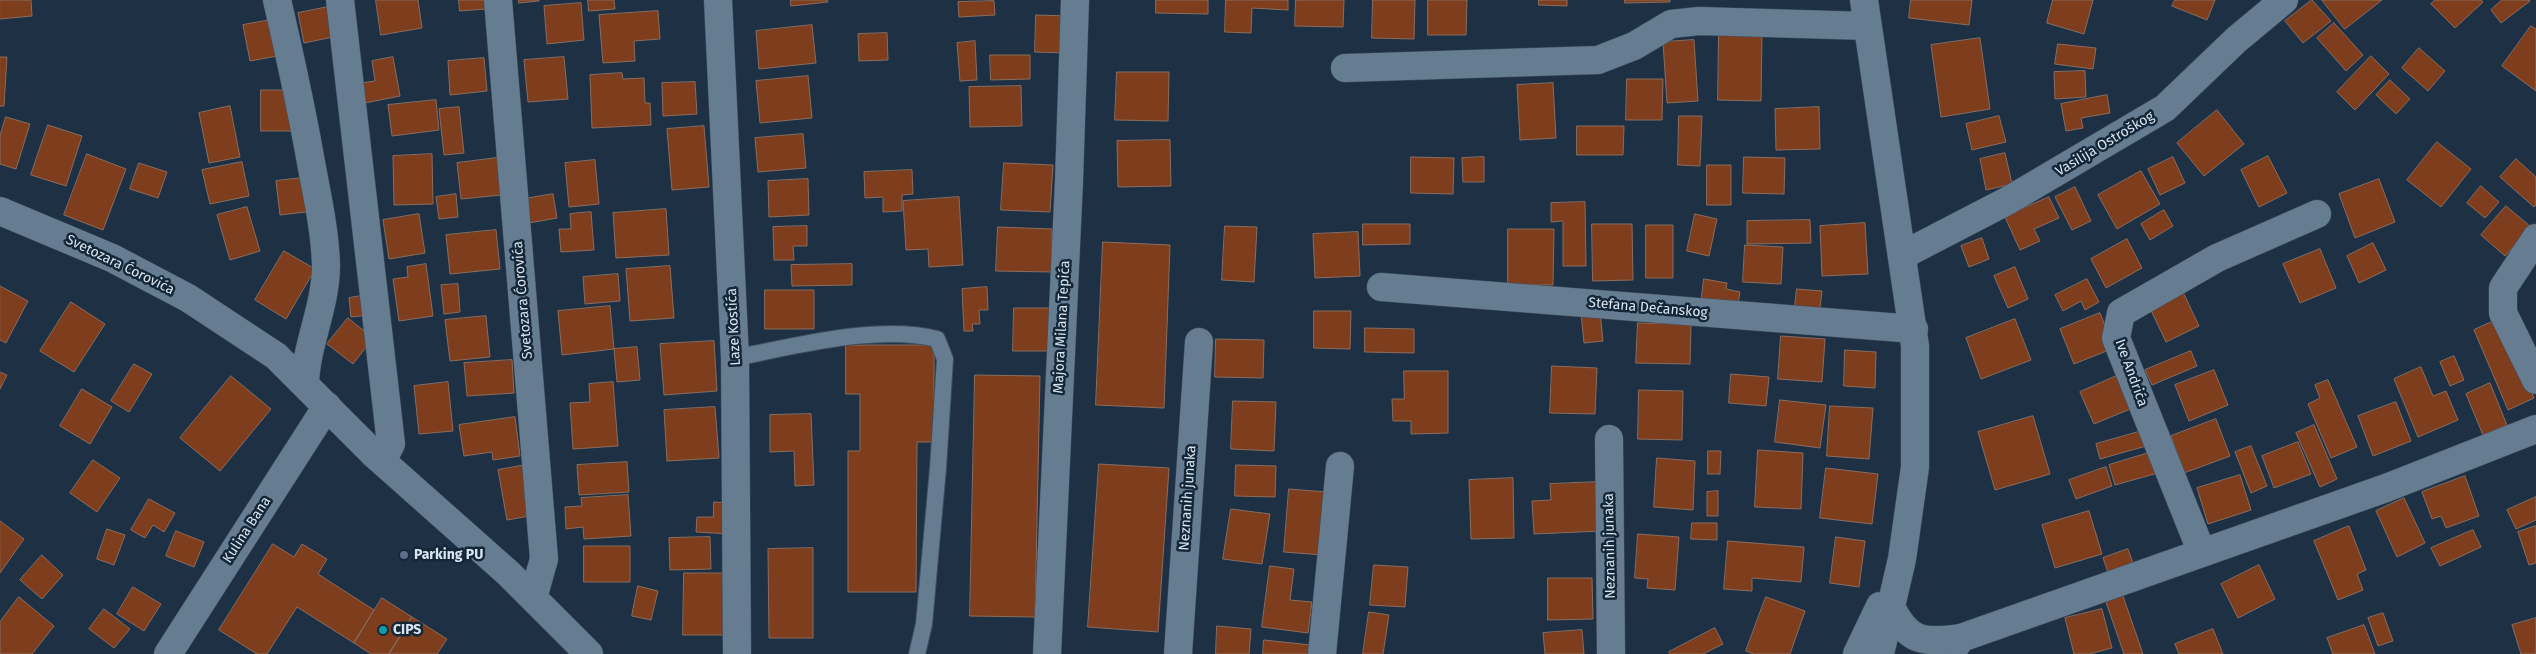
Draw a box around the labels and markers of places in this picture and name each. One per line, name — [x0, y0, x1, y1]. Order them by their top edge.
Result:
place label: Parking PU — [414, 547, 483, 563]
marker: Parking PU — [398, 549, 410, 561]
place label: CIPS — [393, 622, 421, 638]
marker: CIPS — [377, 624, 389, 636]

